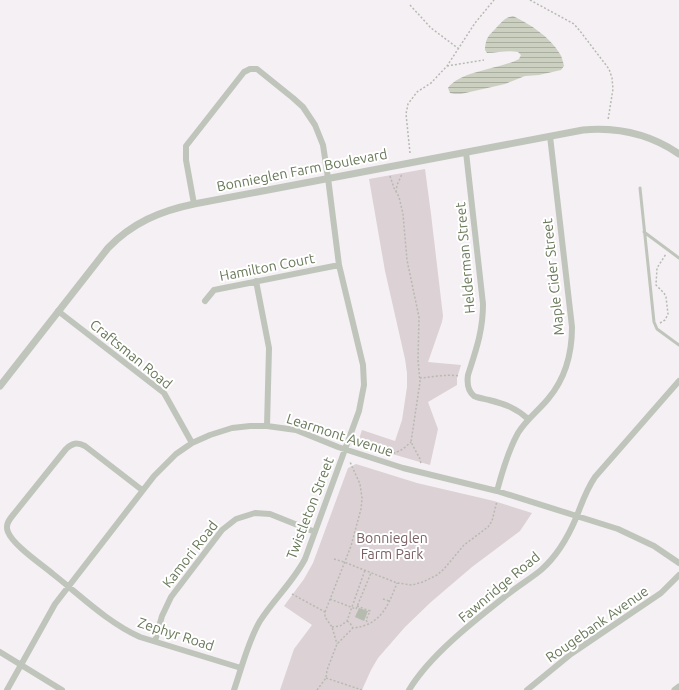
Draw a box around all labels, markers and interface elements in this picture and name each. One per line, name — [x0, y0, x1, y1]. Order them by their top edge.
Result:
street label: Bonnieglen Farm Boulevard — [215, 146, 389, 194]
street label: Helderman Street — [452, 201, 478, 314]
street label: Maple Cider Street — [539, 217, 567, 336]
street label: Hamilton Court — [218, 250, 316, 284]
street label: Craftsman Road — [87, 316, 175, 392]
street label: Learmont Avenue — [285, 410, 395, 460]
street label: Twistleton Street — [283, 454, 337, 561]
street label: Kamori Road — [159, 517, 221, 591]
park label: Bonnieglen Farm Park — [356, 530, 428, 562]
street label: Fawnridge Road — [455, 548, 543, 626]
street label: Rougebank Avenue — [543, 583, 651, 665]
street label: Zephyr Road — [136, 614, 216, 654]

